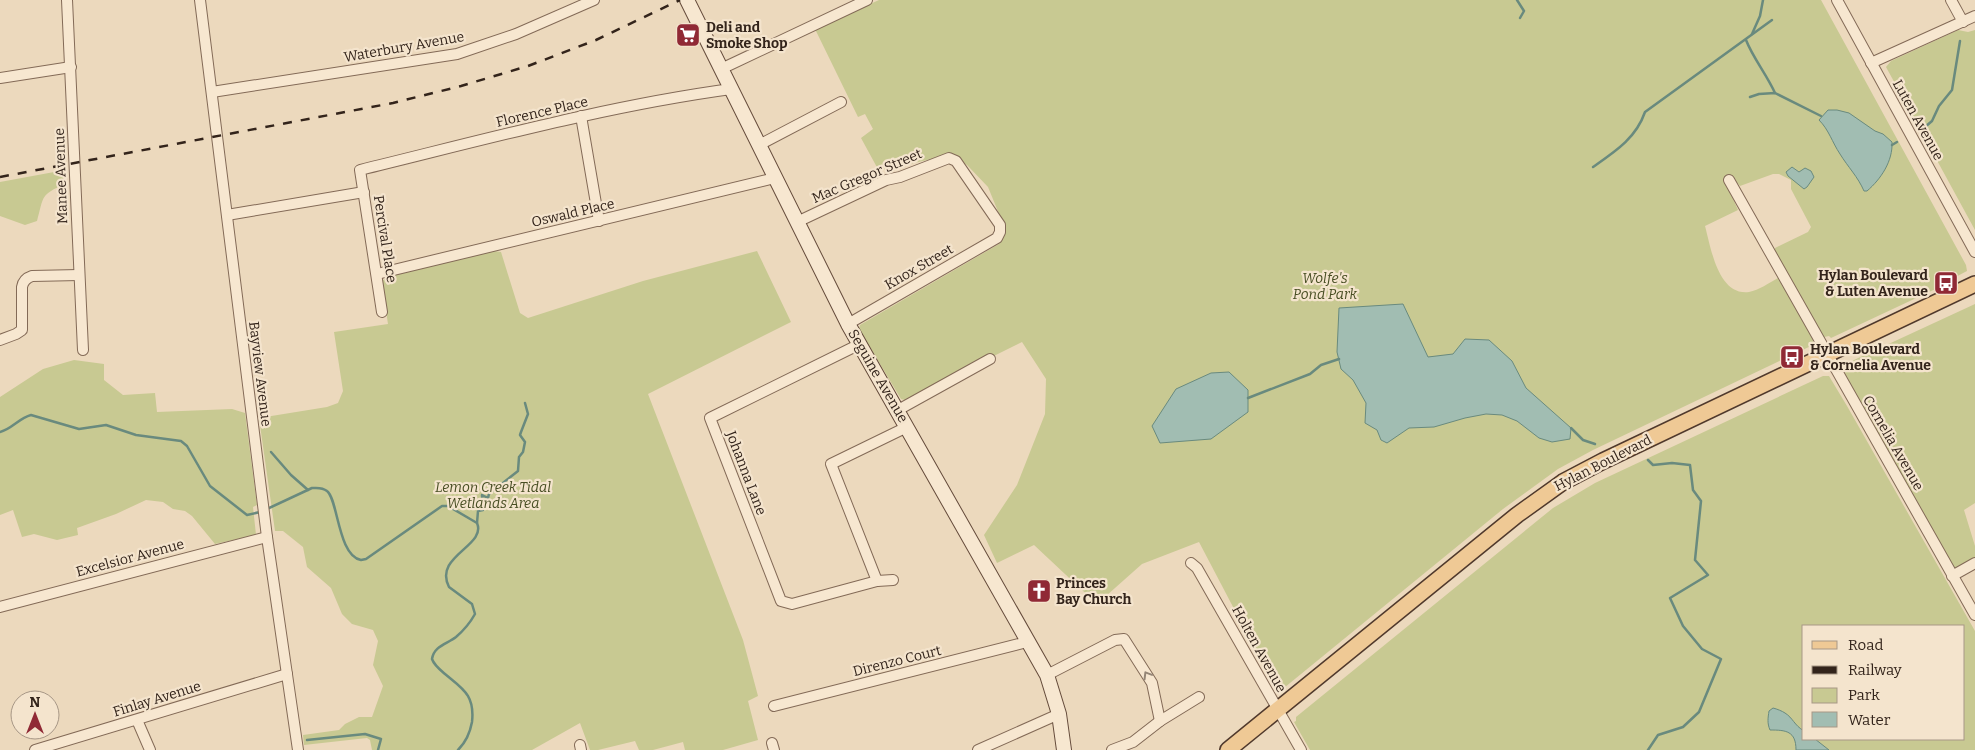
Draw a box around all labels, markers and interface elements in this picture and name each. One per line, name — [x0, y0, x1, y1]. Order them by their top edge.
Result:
place label: Deli and Smoke Shop — [706, 19, 788, 52]
supermarket icon: Deli and Smoke Shop — [675, 22, 701, 48]
street label: Waterbury Avenue — [343, 28, 465, 66]
street label: Luten Avenue — [1889, 77, 1947, 163]
street label: Florence Place — [494, 93, 590, 131]
street label: Manee Avenue — [51, 128, 71, 224]
street label: Mac Gregor Street — [809, 145, 925, 207]
street label: Percival Place — [370, 194, 400, 284]
street label: Oswald Place — [530, 195, 616, 231]
street label: Knox Street — [882, 241, 956, 293]
place label: Hylan Boulevard & Luten Avenue — [1818, 267, 1929, 300]
park label: Wolfe's Pond Park — [1293, 270, 1358, 303]
bus stop icon: Hylan Boulevard & Luten Avenue — [1933, 270, 1959, 296]
street label: Bayview Avenue — [245, 321, 275, 427]
street label: Seguine Avenue — [844, 326, 912, 426]
place label: Hylan Boulevard & Cornelia Avenue — [1810, 341, 1931, 374]
bus stop icon: Hylan Boulevard & Cornelia Avenue — [1779, 344, 1805, 370]
street label: Cornelia Avenue — [1859, 392, 1927, 494]
street label: Johanna Lane — [722, 428, 770, 517]
street label: Hylan Boulevard — [1551, 431, 1655, 495]
park label: Lemon Creek Tidal Wetlands Area — [435, 479, 551, 512]
street label: Excelsior Avenue — [74, 535, 186, 581]
place label: Princes Bay Church — [1056, 575, 1131, 608]
church icon: Princes Bay Church — [1026, 578, 1052, 604]
street label: Holten Avenue — [1228, 603, 1290, 695]
legend — [1802, 625, 1965, 740]
text: Road — [1848, 636, 1883, 654]
street label: Direnzo Court — [851, 642, 943, 680]
text: Railway — [1848, 661, 1902, 679]
one-way arrow — [1144, 671, 1154, 680]
street label: Finlay Avenue — [111, 678, 203, 720]
text: Park — [1848, 686, 1880, 704]
north arrow — [10, 690, 60, 740]
text: N — [30, 694, 41, 711]
text: Water — [1848, 711, 1891, 729]

